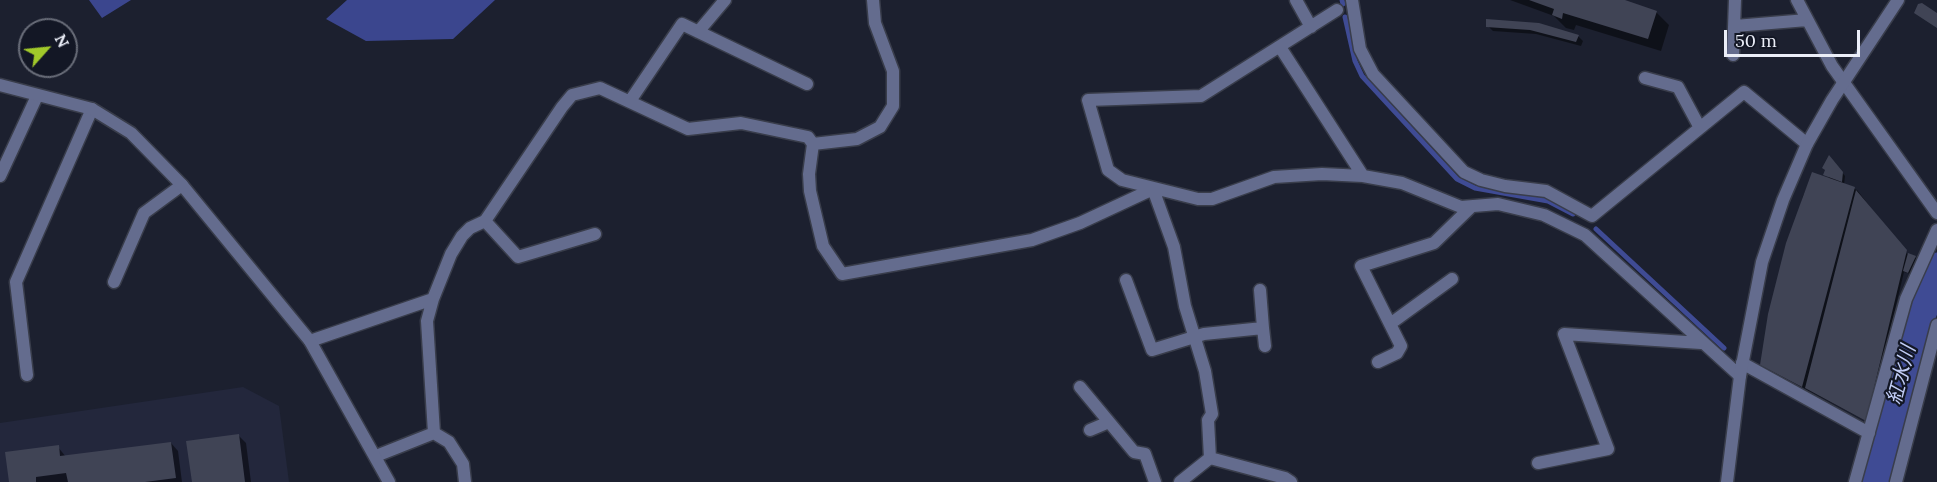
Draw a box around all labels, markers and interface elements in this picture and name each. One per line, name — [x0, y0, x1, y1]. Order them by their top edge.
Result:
north arrow — [18, 18, 78, 78]
scale bar — [1727, 18, 1864, 56]
text: 50 m — [1735, 29, 1777, 52]
text: N — [51, 31, 74, 51]
water label: 紅水川 — [1883, 343, 1921, 407]

